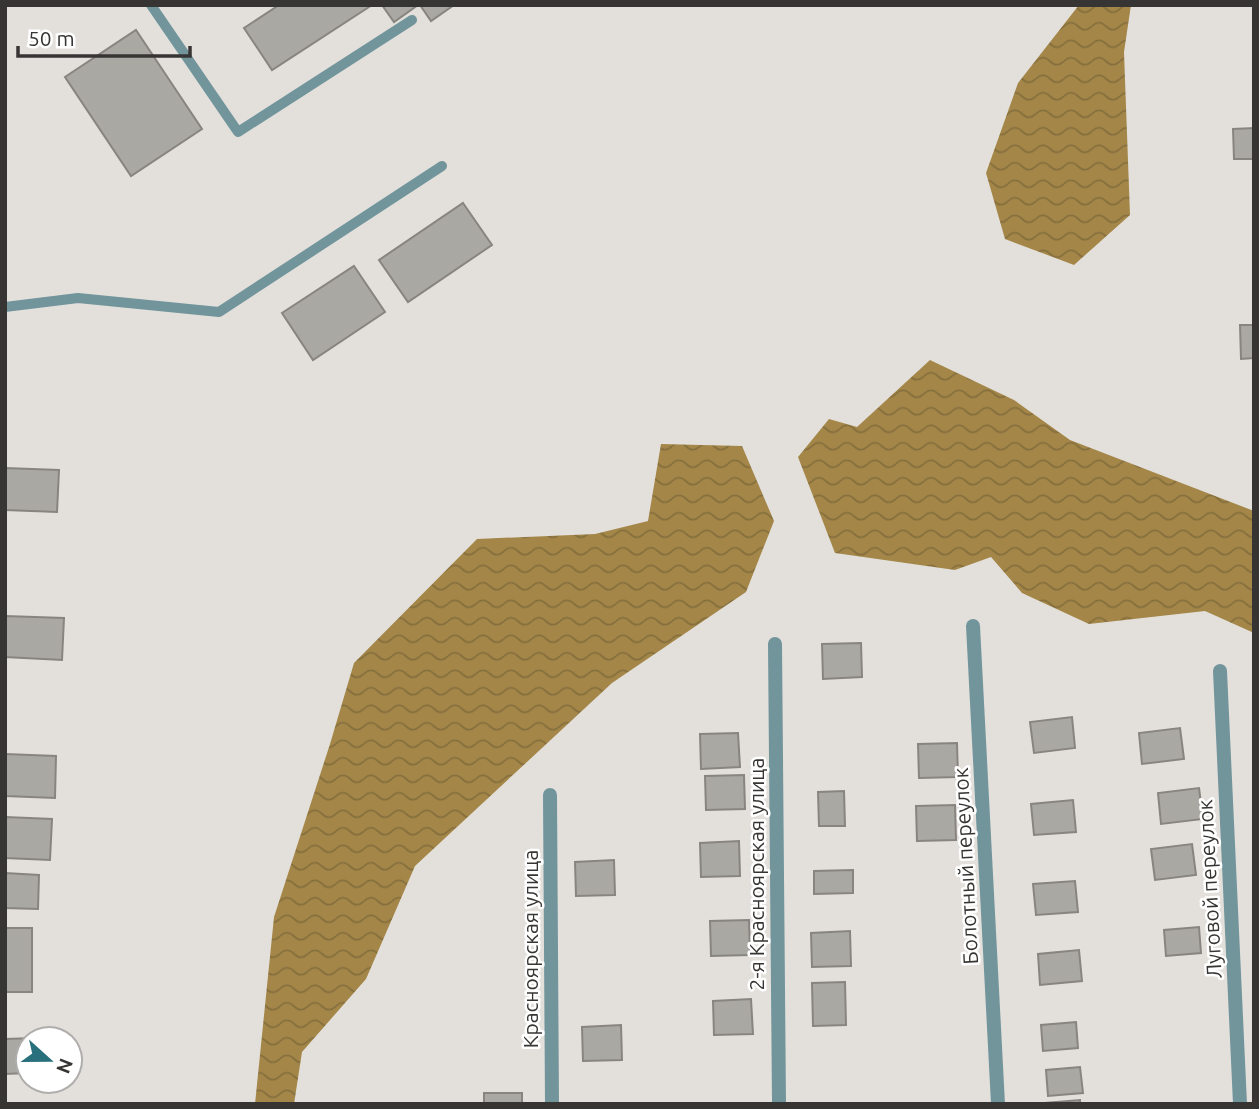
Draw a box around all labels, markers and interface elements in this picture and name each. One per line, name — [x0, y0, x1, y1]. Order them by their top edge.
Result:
scale bar — [18, 14, 189, 58]
text: 50 m — [28, 26, 75, 50]
street label: 2-я Красноярская улица — [744, 758, 768, 990]
street label: Болотный переулок — [948, 767, 982, 965]
street label: Луговой переулок — [1192, 799, 1226, 979]
street label: Красноярская улица — [518, 850, 542, 1048]
north arrow — [14, 1025, 84, 1095]
text: N — [52, 1056, 78, 1077]

